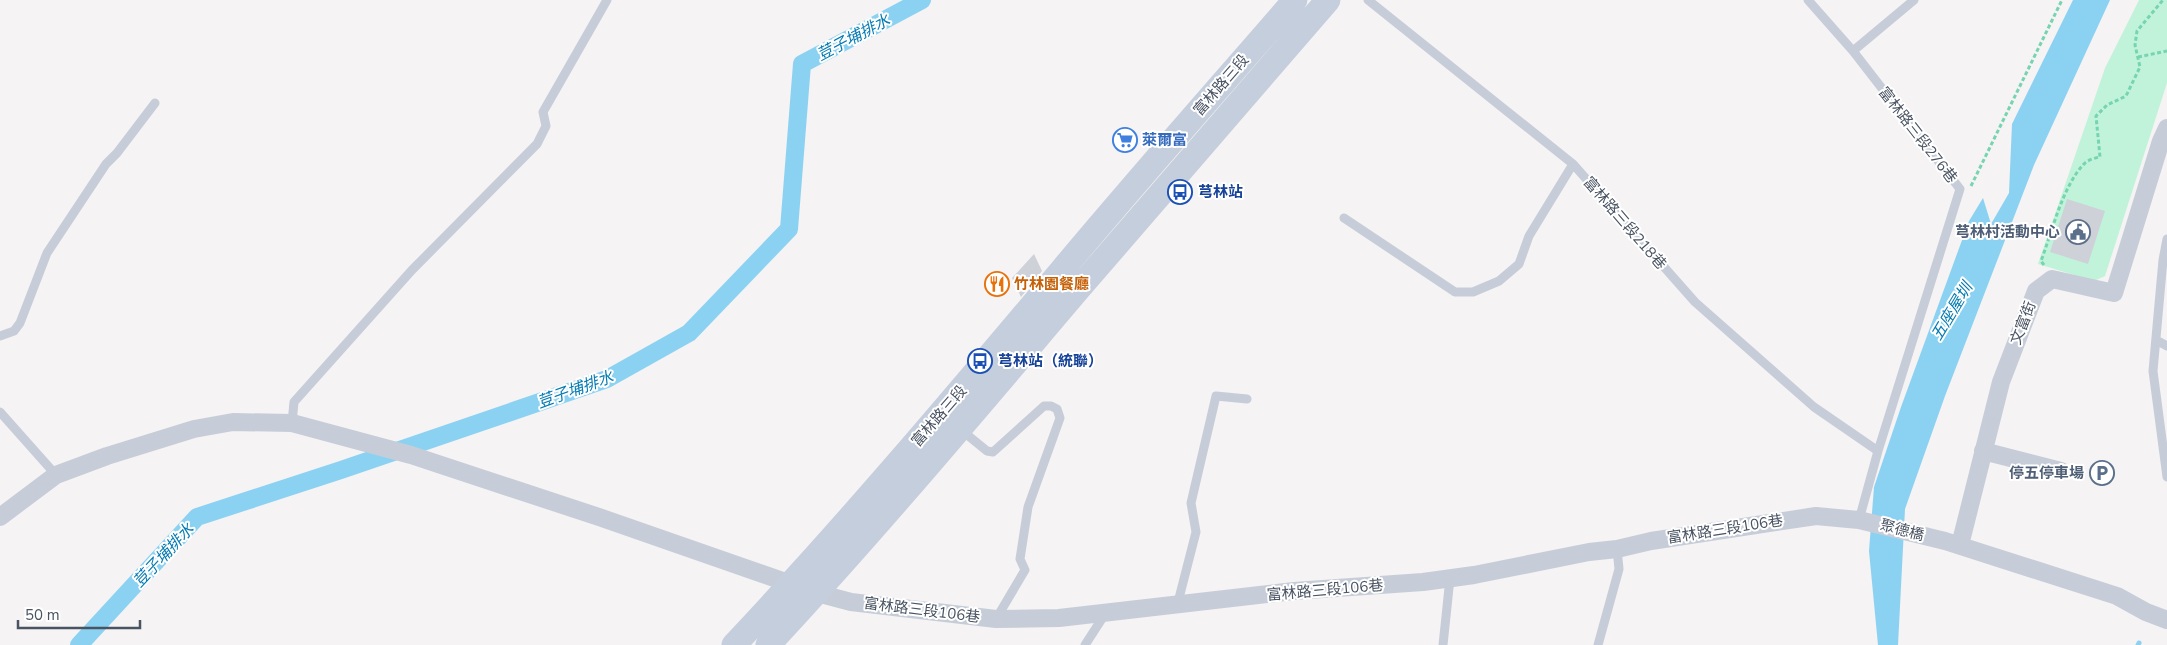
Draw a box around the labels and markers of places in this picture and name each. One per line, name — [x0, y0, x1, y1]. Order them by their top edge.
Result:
supermarket icon: 萊爾富 — [1112, 127, 1138, 153]
place label: 萊爾富 — [1142, 130, 1187, 150]
bus stop icon: 芎林站 — [1167, 179, 1193, 205]
place label: 芎林站 — [1198, 182, 1243, 202]
public building icon: 芎林村活動中心 — [2065, 219, 2091, 245]
place label: 芎林村活動中心 — [1955, 222, 2060, 242]
restaurant icon: 竹林園餐廳 — [984, 271, 1010, 297]
place label: 竹林園餐廳 — [1014, 274, 1089, 294]
bus stop icon: 芎林站（統聯） — [967, 348, 993, 374]
place label: 芎林站（統聯） — [998, 351, 1103, 371]
parking icon: 停五停車場 — [2089, 460, 2115, 486]
place label: 停五停車場 — [2009, 463, 2084, 483]

